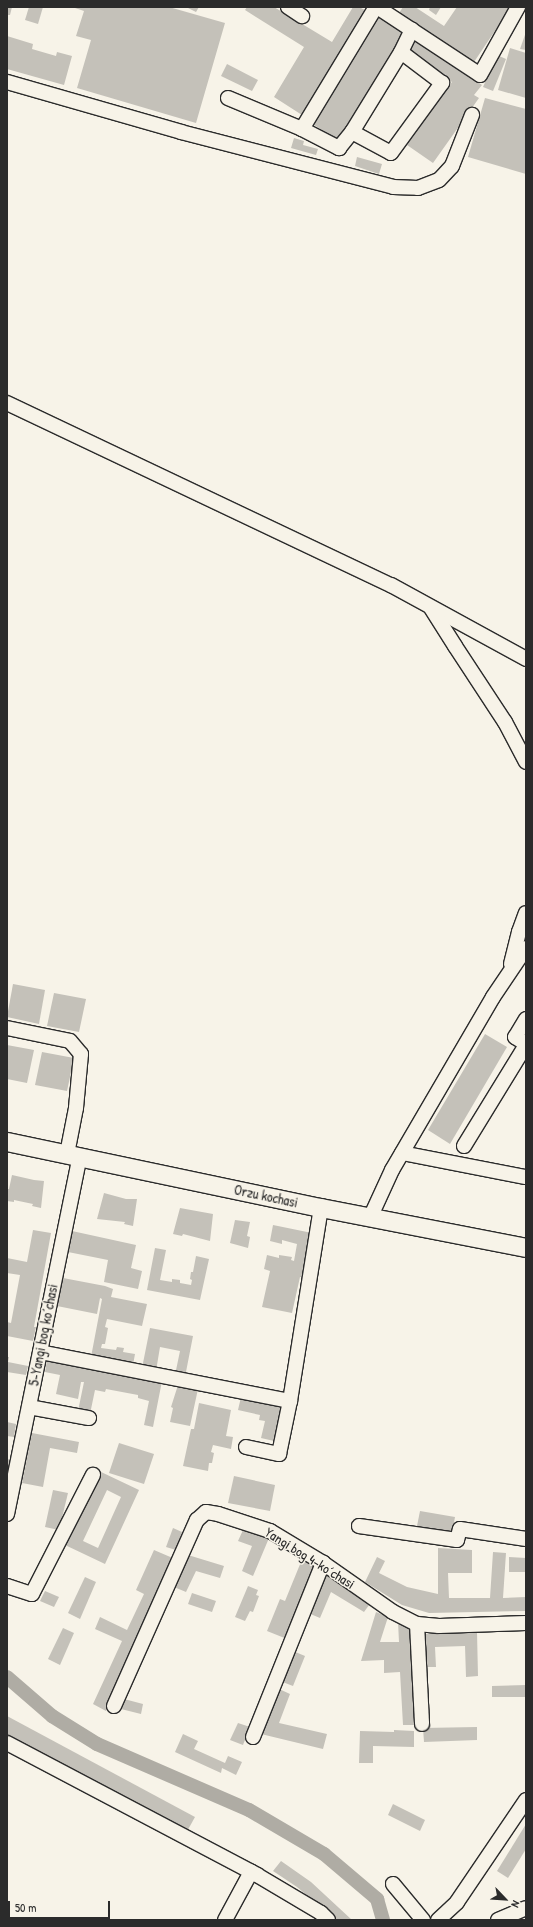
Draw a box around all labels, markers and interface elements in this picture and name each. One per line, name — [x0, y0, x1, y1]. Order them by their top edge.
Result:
street label: Orzu kochasi — [233, 1181, 299, 1211]
street label: 5-Yangi bog koʼchasi — [25, 1283, 61, 1387]
street label: Yangi bog 4-koʼchasi — [262, 1524, 358, 1592]
north arrow — [485, 1879, 525, 1919]
scale bar — [10, 1893, 112, 1919]
text: N — [508, 1898, 523, 1910]
text: 50 m — [15, 1899, 36, 1916]

